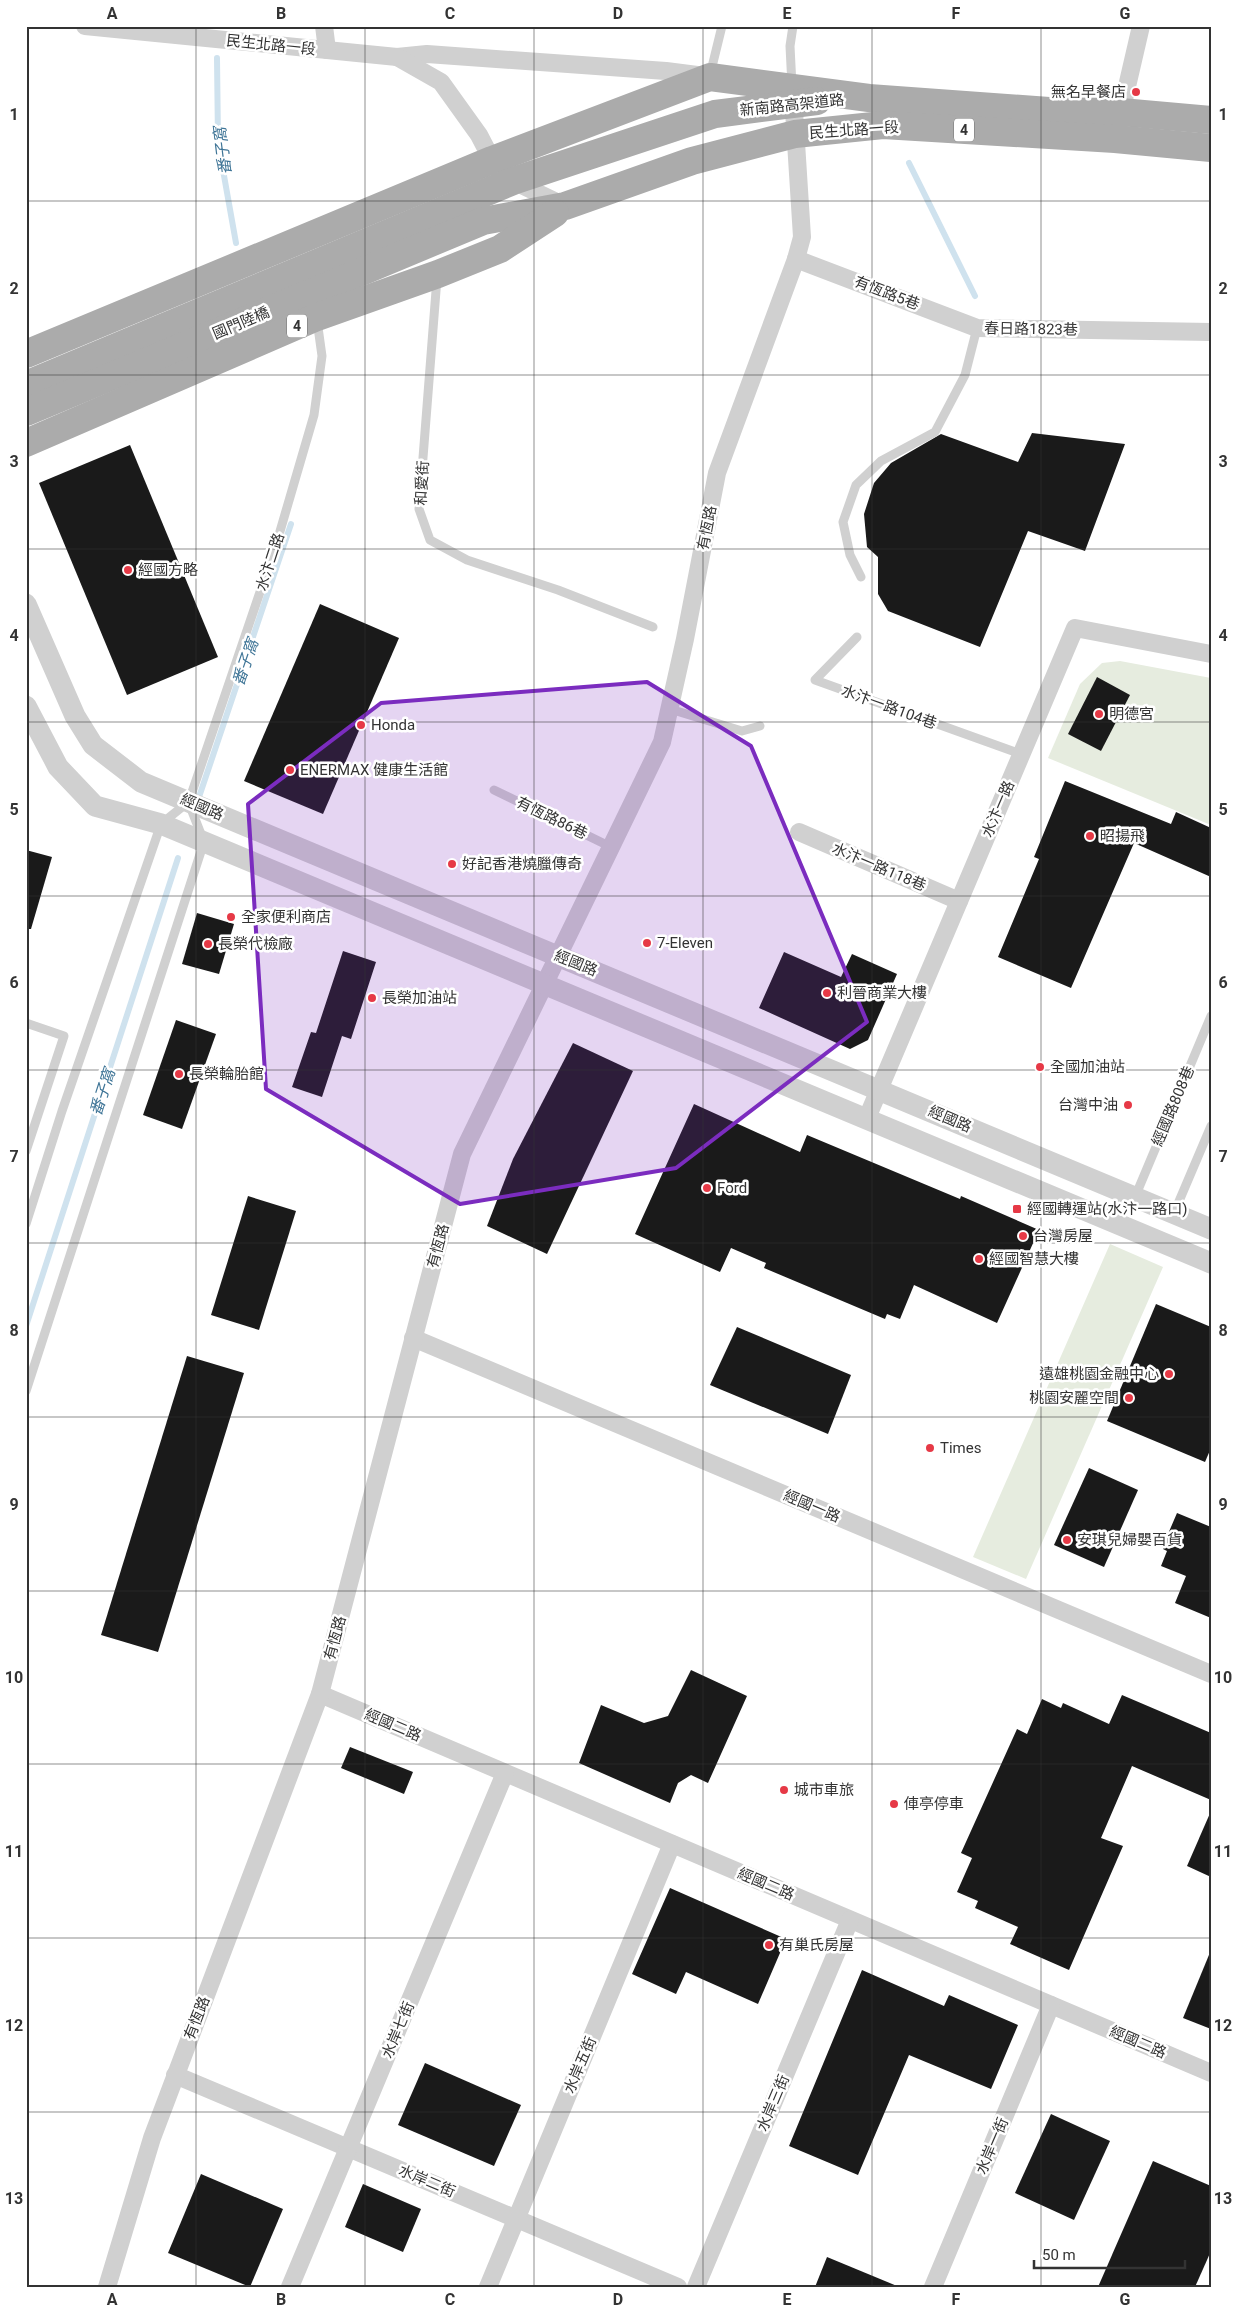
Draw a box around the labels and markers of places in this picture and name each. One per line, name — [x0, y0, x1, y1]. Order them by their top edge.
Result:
place label: 無名早餐店 — [1051, 83, 1126, 101]
marker: 無名早餐店 — [1130, 86, 1142, 98]
place label: 經國方略 — [138, 561, 198, 579]
marker: 經國方略 — [122, 564, 134, 576]
place label: 明德宮 — [1109, 705, 1154, 723]
marker: 明德宮 — [1093, 708, 1105, 720]
place label: Honda — [371, 716, 415, 734]
marker: Honda — [355, 719, 367, 731]
place label: ENERMAX 健康生活館 — [300, 761, 448, 779]
marker: ENERMAX 健康生活館 — [284, 764, 296, 776]
place label: 昭揚飛 — [1100, 827, 1145, 845]
marker: 昭揚飛 — [1084, 830, 1096, 842]
place label: 好記香港燒臘傳奇 — [462, 855, 582, 873]
marker: 好記香港燒臘傳奇 — [446, 858, 458, 870]
place label: 全家便利商店 — [241, 908, 331, 926]
marker: 全家便利商店 — [225, 911, 237, 923]
place label: 7-Eleven — [657, 934, 713, 952]
place label: 長榮代檢廠 — [218, 935, 293, 953]
marker: 7-Eleven — [641, 937, 653, 949]
marker: 長榮代檢廠 — [202, 938, 214, 950]
place label: 利晉商業大樓 — [837, 984, 927, 1002]
marker: 利晉商業大樓 — [821, 987, 833, 999]
place label: 長榮加油站 — [382, 989, 457, 1007]
marker: 長榮加油站 — [366, 992, 378, 1004]
place label: 全國加油站 — [1050, 1058, 1125, 1076]
marker: 全國加油站 — [1034, 1061, 1046, 1073]
place label: 長榮輪胎館 — [189, 1065, 264, 1083]
marker: 長榮輪胎館 — [173, 1068, 185, 1080]
place label: 台灣中油 — [1058, 1096, 1118, 1114]
marker: 台灣中油 — [1122, 1099, 1134, 1111]
place label: Ford — [717, 1179, 747, 1197]
marker: Ford — [701, 1182, 713, 1194]
place label: 經國轉運站(水汴一路口) — [1027, 1200, 1187, 1218]
marker: 經國轉運站(水汴一路口) — [1011, 1203, 1023, 1215]
place label: 台灣房屋 — [1033, 1227, 1093, 1245]
marker: 台灣房屋 — [1017, 1230, 1029, 1242]
place label: 經國智慧大樓 — [989, 1250, 1079, 1268]
marker: 經國智慧大樓 — [973, 1253, 985, 1265]
place label: 遠雄桃園金融中心 — [1039, 1365, 1159, 1383]
marker: 遠雄桃園金融中心 — [1163, 1368, 1175, 1380]
place label: 桃園安麗空間 — [1029, 1389, 1119, 1407]
marker: 桃園安麗空間 — [1123, 1392, 1135, 1404]
place label: Times — [940, 1439, 981, 1457]
marker: Times — [924, 1442, 936, 1454]
place label: 安琪兒婦嬰百貨 — [1077, 1531, 1182, 1549]
marker: 安琪兒婦嬰百貨 — [1061, 1534, 1073, 1546]
place label: 城市車旅 — [794, 1781, 854, 1799]
marker: 城市車旅 — [778, 1784, 790, 1796]
place label: 俥亭停車 — [904, 1795, 964, 1813]
marker: 俥亭停車 — [888, 1798, 900, 1810]
place label: 有巢氏房屋 — [779, 1936, 854, 1954]
marker: 有巢氏房屋 — [763, 1939, 775, 1951]

